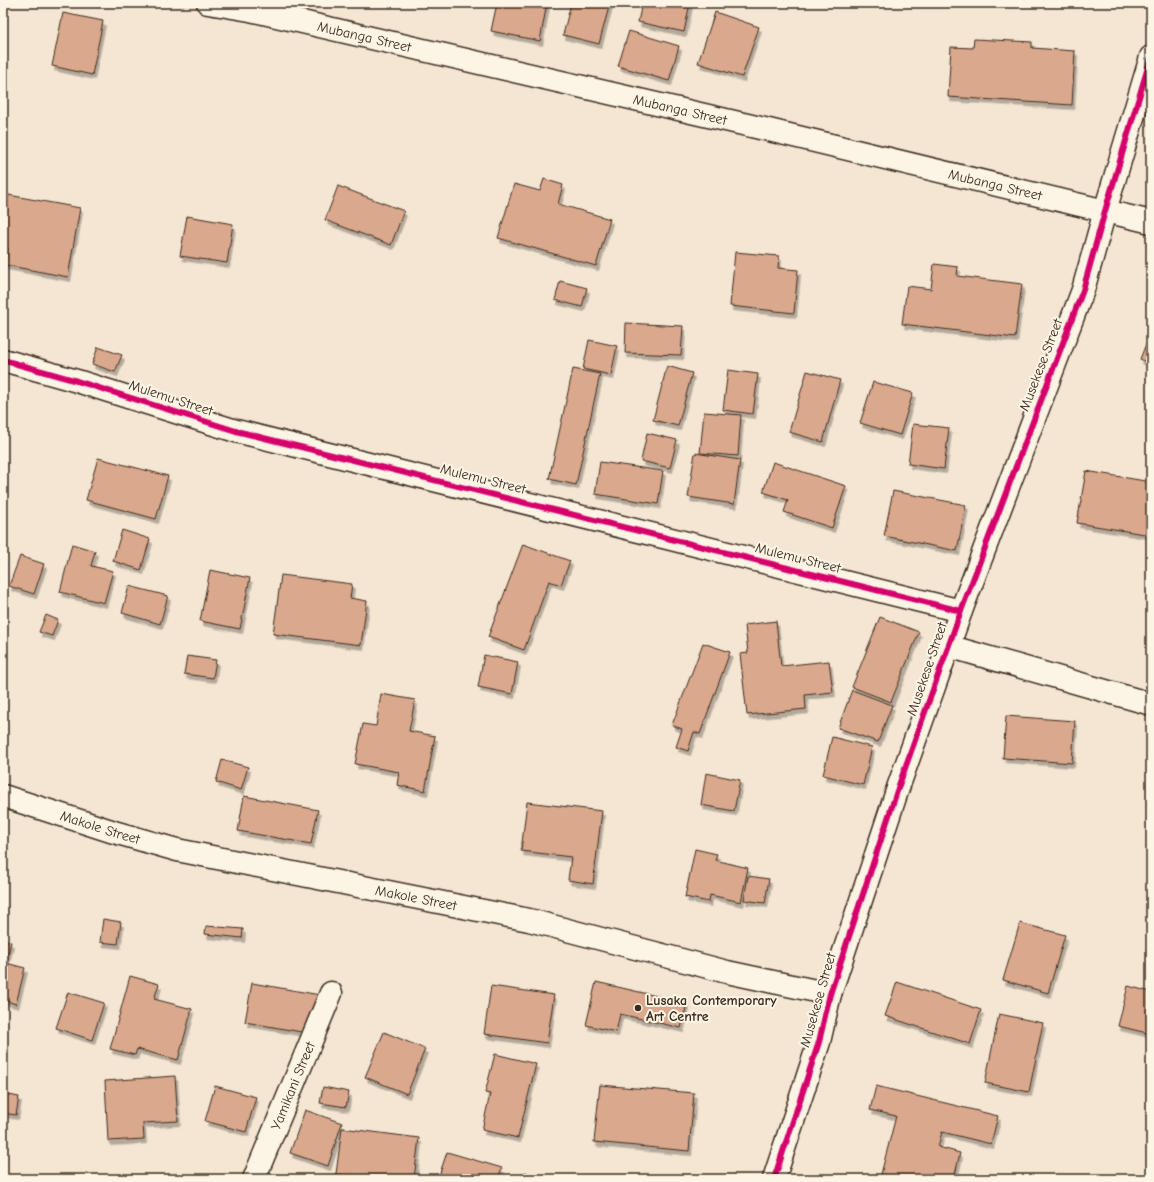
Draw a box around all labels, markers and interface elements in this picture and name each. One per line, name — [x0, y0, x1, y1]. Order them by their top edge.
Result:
street label: Mubanga Street — [316, 17, 414, 56]
street label: Mubanga Street — [631, 90, 730, 129]
street label: Mubanga Street — [947, 165, 1045, 204]
street label: Musekese Street — [1016, 315, 1067, 414]
street label: Mulemu Street — [127, 376, 216, 420]
street label: Mulemu Street — [439, 460, 528, 498]
street label: Mulemu Street — [754, 539, 843, 577]
street label: Musekese Street — [903, 619, 951, 718]
street label: Makole Street — [58, 807, 143, 848]
street label: Makole Street — [374, 881, 459, 914]
street label: Musekese Street — [796, 950, 840, 1049]
place label: Lusaka Contemporary Art Centre — [646, 992, 777, 1025]
marker: Lusaka Contemporary Art Centre — [633, 1003, 643, 1013]
street label: Yamikani Street — [267, 1038, 319, 1132]

